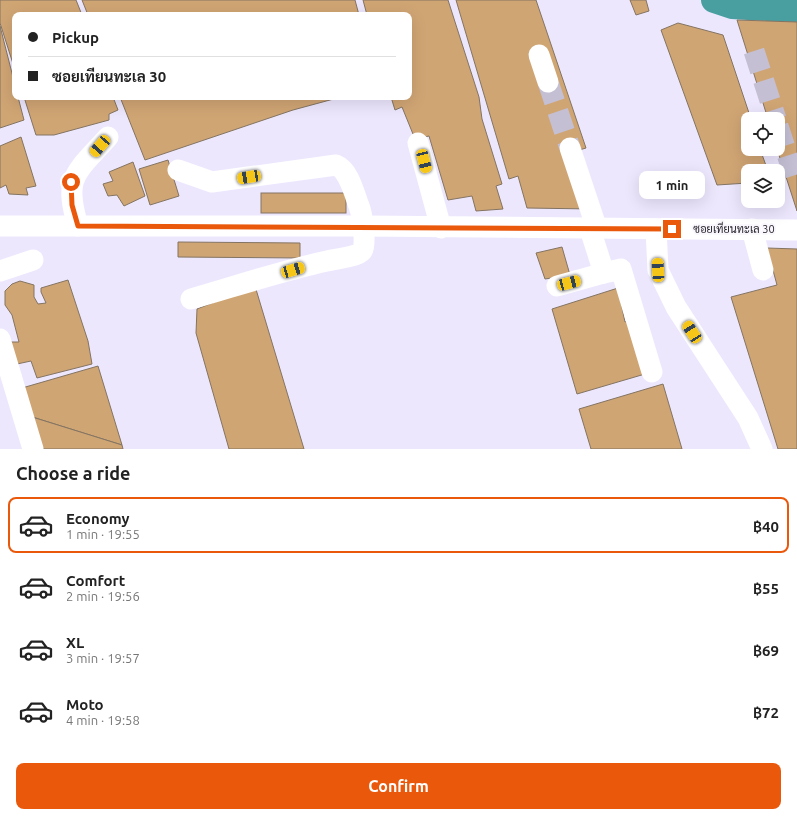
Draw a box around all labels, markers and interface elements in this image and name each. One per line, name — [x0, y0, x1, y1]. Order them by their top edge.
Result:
text: Pickup — [52, 29, 99, 46]
text: ซอยเทียนทะเล 30 — [52, 68, 166, 85]
map controls — [741, 112, 785, 208]
button: locate — [741, 112, 785, 156]
car — [88, 133, 112, 159]
car — [415, 148, 433, 174]
button: layers — [741, 164, 785, 208]
car — [236, 169, 262, 185]
callout: 1 min — [639, 171, 705, 199]
route start — [62, 173, 80, 191]
text: 1 min — [656, 178, 688, 192]
route end — [663, 220, 681, 238]
street label: ซอยเทียนทะเล 30 — [693, 221, 775, 235]
car — [651, 258, 665, 282]
car — [280, 261, 306, 279]
car — [556, 274, 582, 292]
car — [680, 319, 704, 345]
text: Choose a ride — [16, 463, 130, 483]
icon: car — [18, 507, 54, 543]
text: Economy — [66, 510, 130, 527]
text: ฿40 — [753, 518, 779, 535]
text: 1 min · 19:55 — [66, 527, 140, 541]
icon: car — [18, 569, 54, 605]
text: Comfort — [66, 572, 125, 589]
text: ฿55 — [753, 580, 779, 597]
text: 2 min · 19:56 — [66, 589, 140, 603]
icon: car — [18, 631, 54, 667]
text: XL — [66, 634, 84, 651]
text: ฿69 — [753, 642, 779, 659]
text: 3 min · 19:57 — [66, 651, 140, 665]
icon: car — [18, 693, 54, 729]
text: Moto — [66, 696, 104, 713]
text: ฿72 — [753, 704, 779, 721]
text: 4 min · 19:58 — [66, 713, 140, 727]
button: Confirm — [16, 763, 781, 809]

